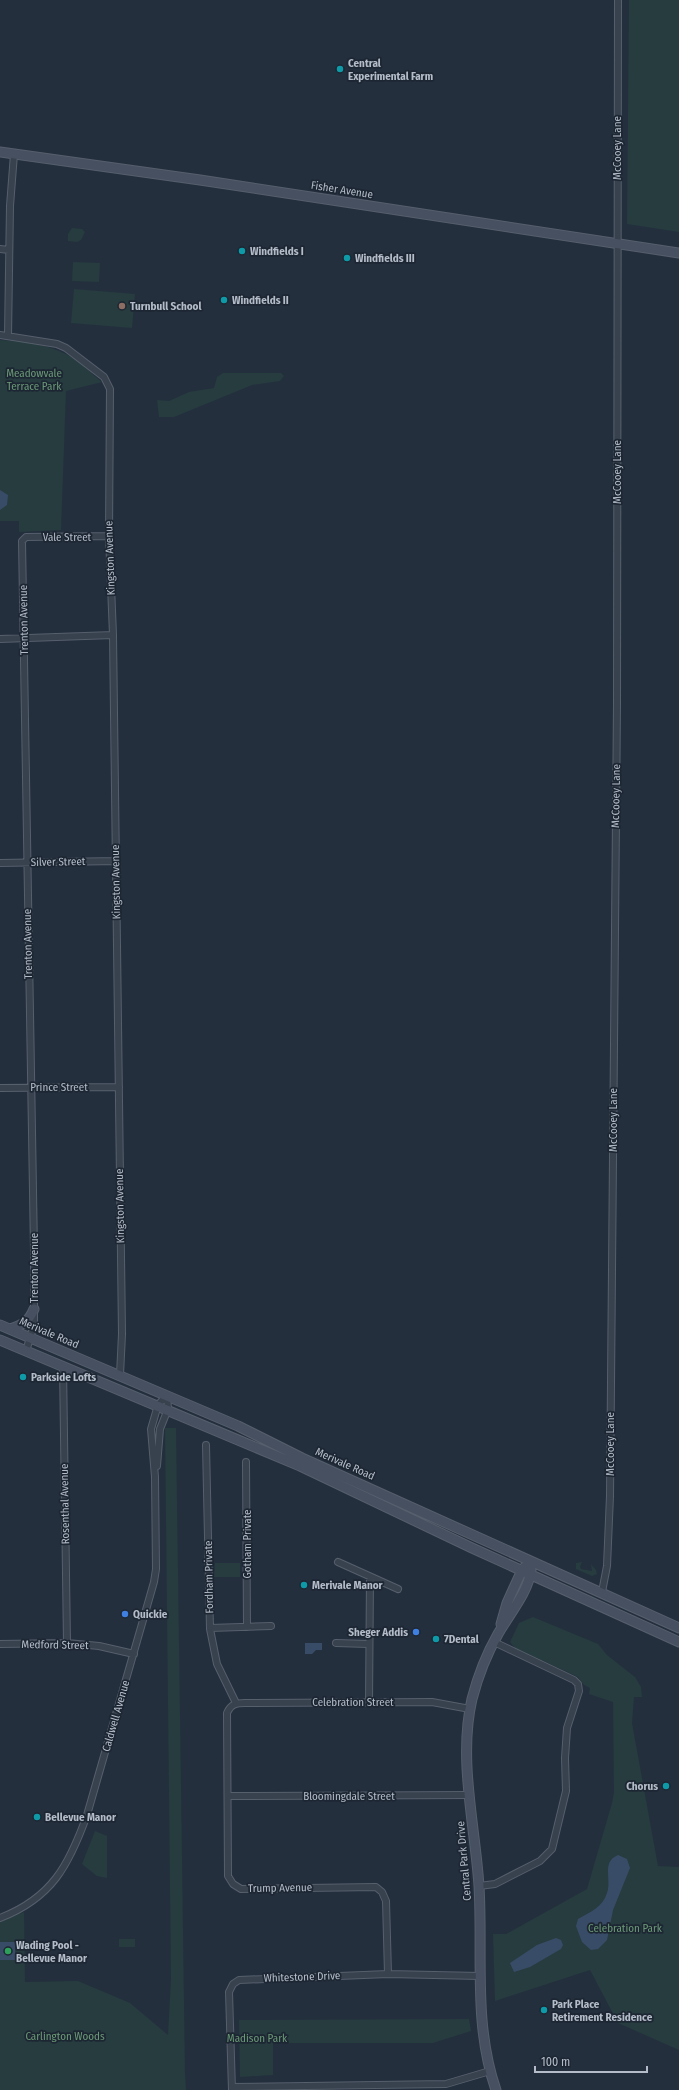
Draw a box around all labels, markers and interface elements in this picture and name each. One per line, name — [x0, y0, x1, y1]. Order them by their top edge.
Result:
place label: Central Experimental Farm — [348, 57, 433, 83]
marker: Central Experimental Farm — [335, 64, 345, 74]
street label: McCooey Lane — [611, 116, 624, 180]
street label: Fisher Avenue — [310, 179, 374, 201]
place label: Windfields I — [250, 245, 304, 258]
marker: Windfields I — [237, 246, 247, 256]
place label: Windfields III — [355, 252, 415, 265]
marker: Windfields III — [342, 253, 352, 263]
place label: Windfields II — [232, 294, 289, 307]
marker: Windfields II — [219, 295, 229, 305]
place label: Turnbull School — [130, 300, 202, 313]
marker: Turnbull School — [117, 301, 127, 311]
park label: Meadowvale Terrace Park — [6, 367, 62, 393]
street label: McCooey Lane — [611, 440, 624, 504]
street label: Kingston Avenue — [102, 520, 118, 596]
street label: Vale Street — [43, 531, 92, 544]
street label: Trenton Avenue — [17, 585, 31, 655]
street label: McCooey Lane — [609, 764, 623, 828]
street label: Kingston Avenue — [109, 844, 123, 920]
street label: Silver Street — [31, 855, 86, 869]
street label: Trenton Avenue — [21, 909, 35, 979]
street label: Prince Street — [30, 1081, 88, 1094]
street label: McCooey Lane — [607, 1088, 620, 1152]
street label: Kingston Avenue — [113, 1168, 127, 1244]
street label: Trenton Avenue — [28, 1233, 41, 1303]
street label: Merivale Road — [17, 1315, 81, 1351]
place label: Parkside Lofts — [31, 1371, 96, 1384]
marker: Parkside Lofts — [18, 1372, 28, 1382]
street label: McCooey Lane — [604, 1412, 617, 1476]
street label: Merivale Road — [313, 1445, 377, 1483]
street label: Rosenthal Avenue — [58, 1464, 72, 1544]
street label: Gotham Private — [241, 1509, 254, 1579]
street label: Fordham Private — [202, 1540, 216, 1614]
place label: Merivale Manor — [312, 1579, 384, 1592]
marker: Merivale Manor — [299, 1580, 309, 1590]
place label: Quickie — [133, 1608, 168, 1621]
marker: Quickie — [120, 1609, 130, 1619]
place label: Sheger Addis — [348, 1626, 408, 1639]
marker: Sheger Addis — [411, 1627, 421, 1637]
place label: 7Dental — [444, 1633, 480, 1646]
marker: 7Dental — [431, 1634, 441, 1644]
street label: Medford Street — [21, 1638, 89, 1652]
street label: Caldwell Avenue — [100, 1679, 132, 1753]
street label: Celebration Street — [312, 1696, 394, 1709]
place label: Chorus — [626, 1780, 658, 1793]
marker: Chorus — [661, 1781, 671, 1791]
street label: Bloomingdale Street — [303, 1790, 395, 1803]
place label: Bellevue Manor — [45, 1811, 117, 1824]
marker: Bellevue Manor — [32, 1812, 42, 1822]
street label: Central Park Drive — [454, 1821, 474, 1901]
street label: Trump Avenue — [248, 1881, 312, 1895]
park label: Celebration Park — [588, 1922, 663, 1935]
place label: Wading Pool - Bellevue Manor — [16, 1939, 88, 1965]
marker: Wading Pool - Bellevue Manor — [3, 1946, 13, 1956]
street label: Whitestone Drive — [263, 1969, 341, 1985]
place label: Park Place Retirement Residence — [552, 1998, 653, 2024]
marker: Park Place Retirement Residence — [539, 2005, 549, 2015]
park label: Carlington Woods — [25, 2030, 105, 2043]
park label: Madison Park — [227, 2032, 288, 2045]
scale bar — [535, 2048, 647, 2074]
text: 100 m — [541, 2055, 570, 2069]

